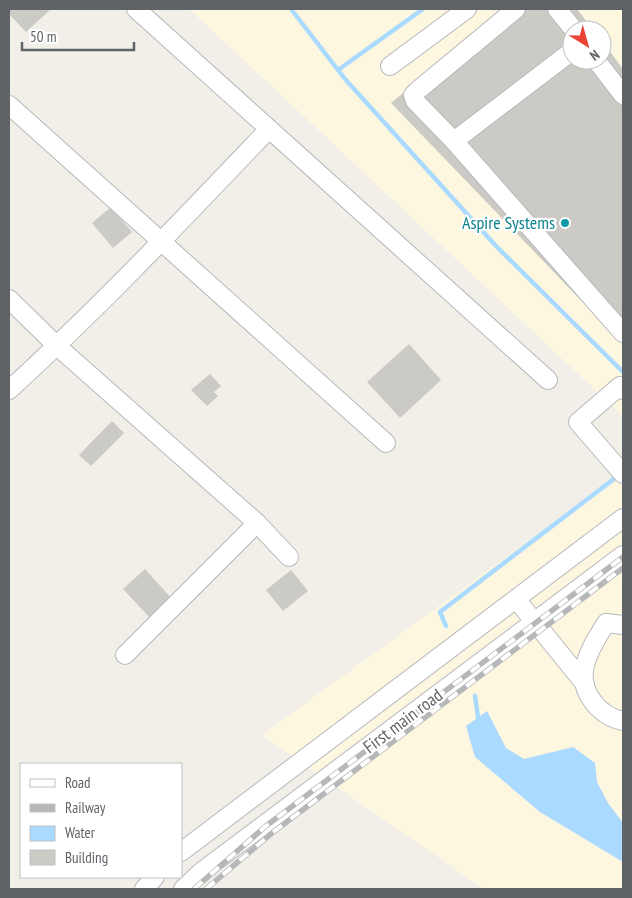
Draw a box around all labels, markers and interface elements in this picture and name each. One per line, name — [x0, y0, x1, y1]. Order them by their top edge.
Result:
scale bar — [22, 20, 135, 52]
north arrow — [562, 20, 612, 70]
text: 50 m — [30, 27, 56, 46]
text: N — [586, 46, 603, 65]
place label: Aspire Systems — [462, 211, 555, 234]
marker: Aspire Systems — [559, 217, 571, 229]
street label: First main road — [358, 683, 447, 758]
legend — [20, 763, 182, 878]
text: Road — [65, 773, 91, 792]
text: Railway — [65, 798, 106, 817]
text: Water — [65, 823, 96, 842]
text: Building — [65, 848, 108, 867]

